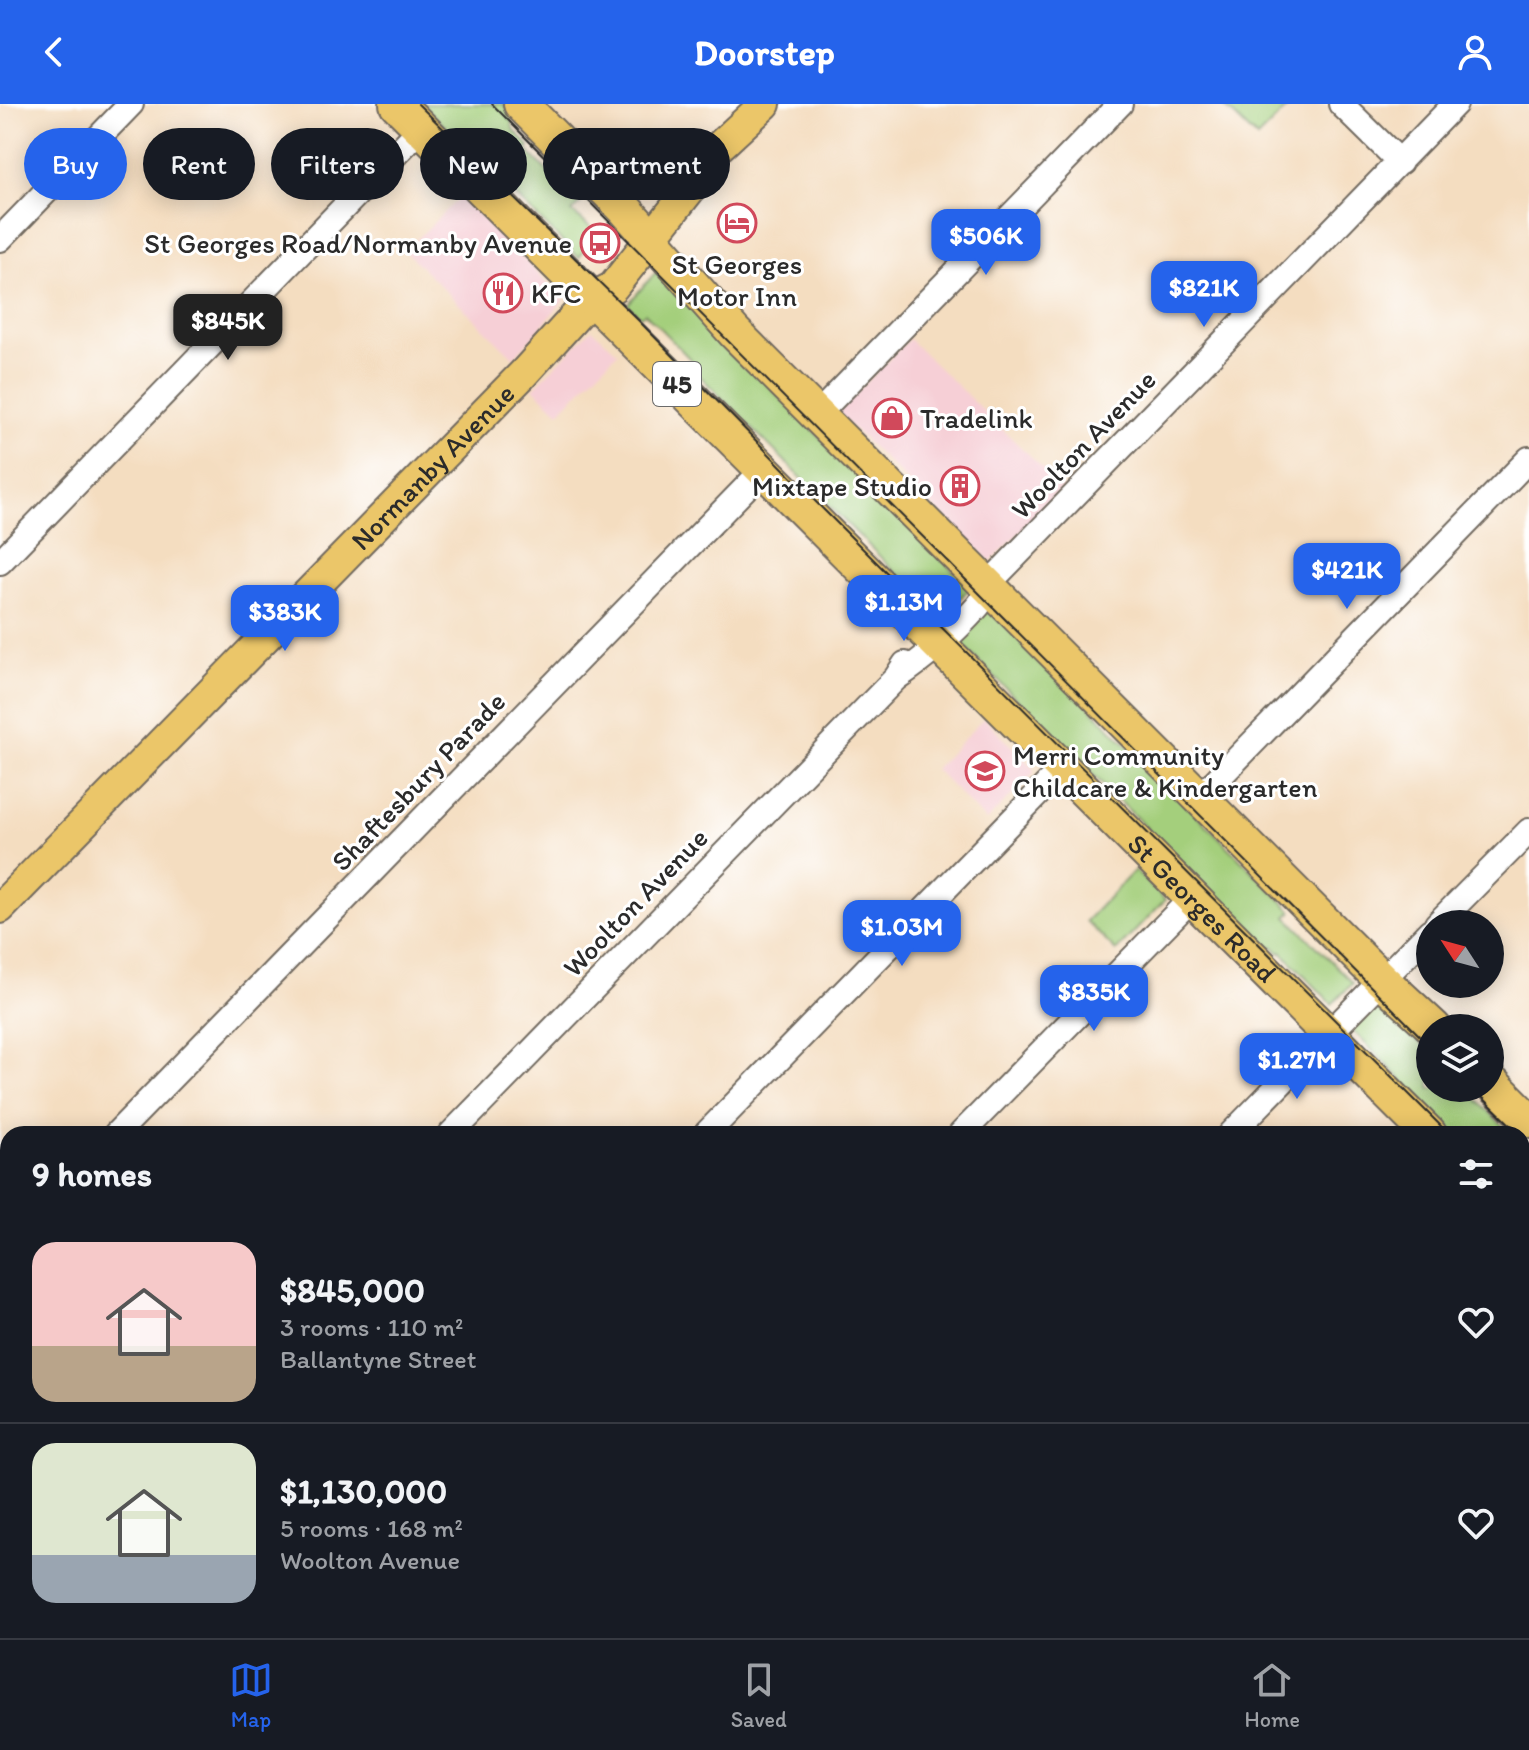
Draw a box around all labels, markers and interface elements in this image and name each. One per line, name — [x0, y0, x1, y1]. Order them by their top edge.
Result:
icon: back — [32, 30, 76, 74]
icon: person — [1453, 30, 1497, 74]
text: Doorstep — [694, 31, 835, 74]
chip: Buy — [24, 128, 127, 200]
chip: Rent — [143, 128, 255, 200]
chip: Filters — [271, 128, 404, 200]
chip: New — [420, 128, 527, 200]
chip: Apartment — [543, 128, 730, 200]
hotel icon: St Georges Motor Inn — [716, 202, 758, 244]
pin: $506K — [930, 209, 1042, 277]
text: $506K — [949, 219, 1023, 251]
bus stop icon: St Georges Road/Normanby Avenue — [579, 222, 621, 264]
place label: St Georges Road/Normanby Avenue — [144, 226, 572, 260]
place label: St Georges Motor Inn — [672, 247, 802, 313]
pin: $821K — [1148, 261, 1260, 329]
text: $821K — [1169, 271, 1239, 303]
restaurant icon: KFC — [482, 272, 524, 314]
place label: KFC — [531, 276, 581, 310]
pin: $845K — [172, 294, 284, 362]
text: $845K — [191, 304, 265, 336]
road number: 45 — [653, 362, 701, 406]
street label: Woolton Avenue — [1003, 362, 1163, 526]
street label: Normanby Avenue — [343, 376, 521, 557]
shop icon: Tradelink — [871, 397, 913, 439]
place label: Tradelink — [920, 401, 1033, 435]
building icon: Mixtape Studio — [939, 465, 981, 507]
place label: Mixtape Studio — [752, 469, 932, 503]
pin: $421K — [1291, 543, 1403, 611]
text: $421K — [1311, 553, 1383, 585]
pin: $1.13M — [839, 575, 969, 643]
pin: $383K — [229, 585, 341, 653]
text: $1.13M — [865, 585, 943, 617]
text: $383K — [249, 595, 321, 627]
street label: Shaftesbury Parade — [324, 684, 512, 878]
place label: Merri Community Childcare & Kindergarten — [1013, 738, 1318, 804]
school or university icon: Merri Community Childcare & Kindergarten — [964, 750, 1006, 792]
street label: Woolton Avenue — [555, 820, 715, 984]
street label: St Georges Road — [1121, 826, 1284, 989]
pin: $1.03M — [837, 900, 967, 968]
text: $1.03M — [861, 910, 943, 942]
north arrow — [1416, 910, 1504, 998]
map controls — [1416, 910, 1504, 1102]
pin: $835K — [1038, 965, 1150, 1033]
text: $835K — [1058, 975, 1130, 1007]
button: layers — [1416, 1014, 1504, 1102]
pin: $1.27M — [1232, 1033, 1362, 1101]
text: $1.27M — [1258, 1043, 1336, 1075]
icon: filters — [1454, 1152, 1498, 1196]
text: 9 homes — [32, 1154, 152, 1195]
text: $845,000 — [280, 1270, 425, 1311]
icon: home — [96, 1274, 192, 1370]
icon: heart — [1454, 1300, 1498, 1344]
text: 3 rooms · 110 m² — [280, 1311, 463, 1343]
text: Ballantyne Street — [280, 1343, 476, 1375]
text: $1,130,000 — [280, 1471, 447, 1512]
icon: home — [96, 1475, 192, 1571]
icon: heart — [1454, 1501, 1498, 1545]
text: 5 rooms · 168 m² — [280, 1512, 463, 1544]
text: Woolton Avenue — [280, 1544, 460, 1576]
tab: Map — [229, 1658, 273, 1733]
tab: Saved — [731, 1658, 787, 1733]
tab: Home — [1245, 1658, 1300, 1733]

